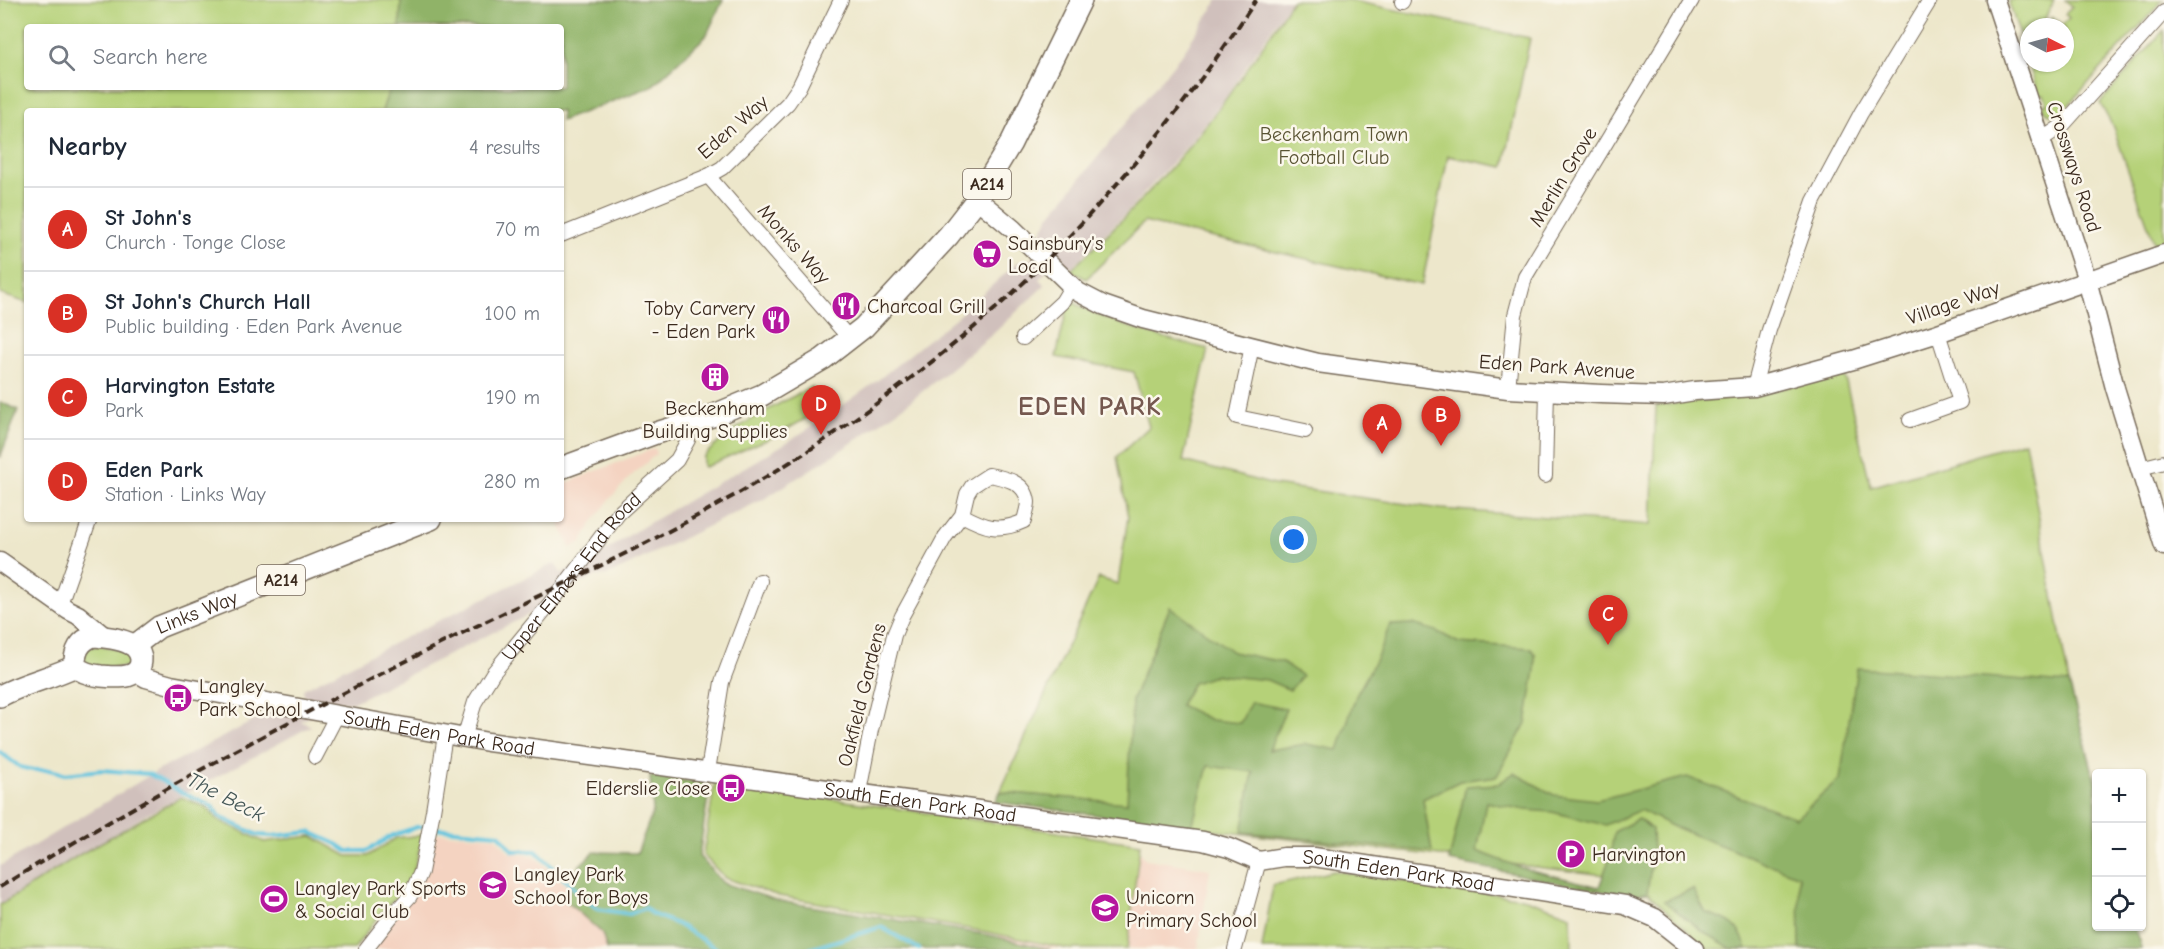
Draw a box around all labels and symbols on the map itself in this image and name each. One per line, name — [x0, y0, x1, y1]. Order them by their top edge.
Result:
north arrow — [2020, 18, 2074, 72]
street label: Eden Way — [693, 90, 773, 164]
street label: Crossways Road — [2042, 99, 2106, 235]
park label: Beckenham Town Football Club — [1260, 123, 1408, 169]
street label: Merlin Grove — [1524, 123, 1602, 231]
road number: A214 — [963, 169, 1011, 199]
street label: Monks Way — [753, 199, 835, 289]
place label: Sainsbury's Local — [1008, 232, 1103, 278]
supermarket icon: Sainsbury's Local — [971, 238, 1003, 270]
street label: Village Way — [1903, 276, 2003, 330]
restaurant icon: Charcoal Grill — [830, 290, 862, 322]
place label: Charcoal Grill — [867, 295, 985, 318]
place label: Toby Carvery - Eden Park — [644, 297, 755, 343]
restaurant icon: Toby Carvery - Eden Park — [760, 304, 792, 336]
street label: Eden Park Avenue — [1478, 350, 1636, 384]
building icon: Beckenham Building Supplies — [699, 361, 731, 393]
pin: D — [802, 386, 840, 435]
district label: EDEN PARK — [1018, 392, 1162, 422]
pin: B — [1422, 396, 1460, 446]
place label: Beckenham Building Supplies — [643, 397, 787, 443]
pin: A — [1362, 404, 1402, 454]
street label: Upper Elmers End Road — [496, 487, 645, 665]
your location — [1279, 525, 1308, 554]
road number: A214 — [257, 565, 305, 595]
street label: Links Way — [153, 586, 241, 638]
pin: C — [1588, 596, 1628, 645]
street label: Oakfield Gardens — [833, 621, 891, 769]
place label: Langley Park School — [199, 675, 301, 721]
bus stop icon: Langley Park School — [162, 682, 194, 714]
street label: South Eden Park Road — [342, 705, 536, 760]
water label: The Beck — [183, 767, 269, 827]
bus stop icon: Elderslie Close — [715, 772, 747, 804]
place label: Elderslie Close — [586, 777, 710, 800]
street label: South Eden Park Road — [823, 777, 1018, 827]
parking icon: Harvington — [1555, 838, 1587, 870]
place label: Harvington — [1592, 843, 1686, 866]
street label: South Eden Park Road — [1303, 846, 1496, 896]
place label: Langley Park School for Boys — [514, 863, 648, 909]
school or university icon: Langley Park School for Boys — [477, 869, 509, 901]
place label: Langley Park Sports & Social Club — [295, 877, 466, 923]
sports icon: Langley Park Sports & Social Club — [258, 883, 290, 915]
place label: Unicorn Primary School — [1126, 886, 1257, 932]
school or university icon: Unicorn Primary School — [1089, 892, 1121, 924]

